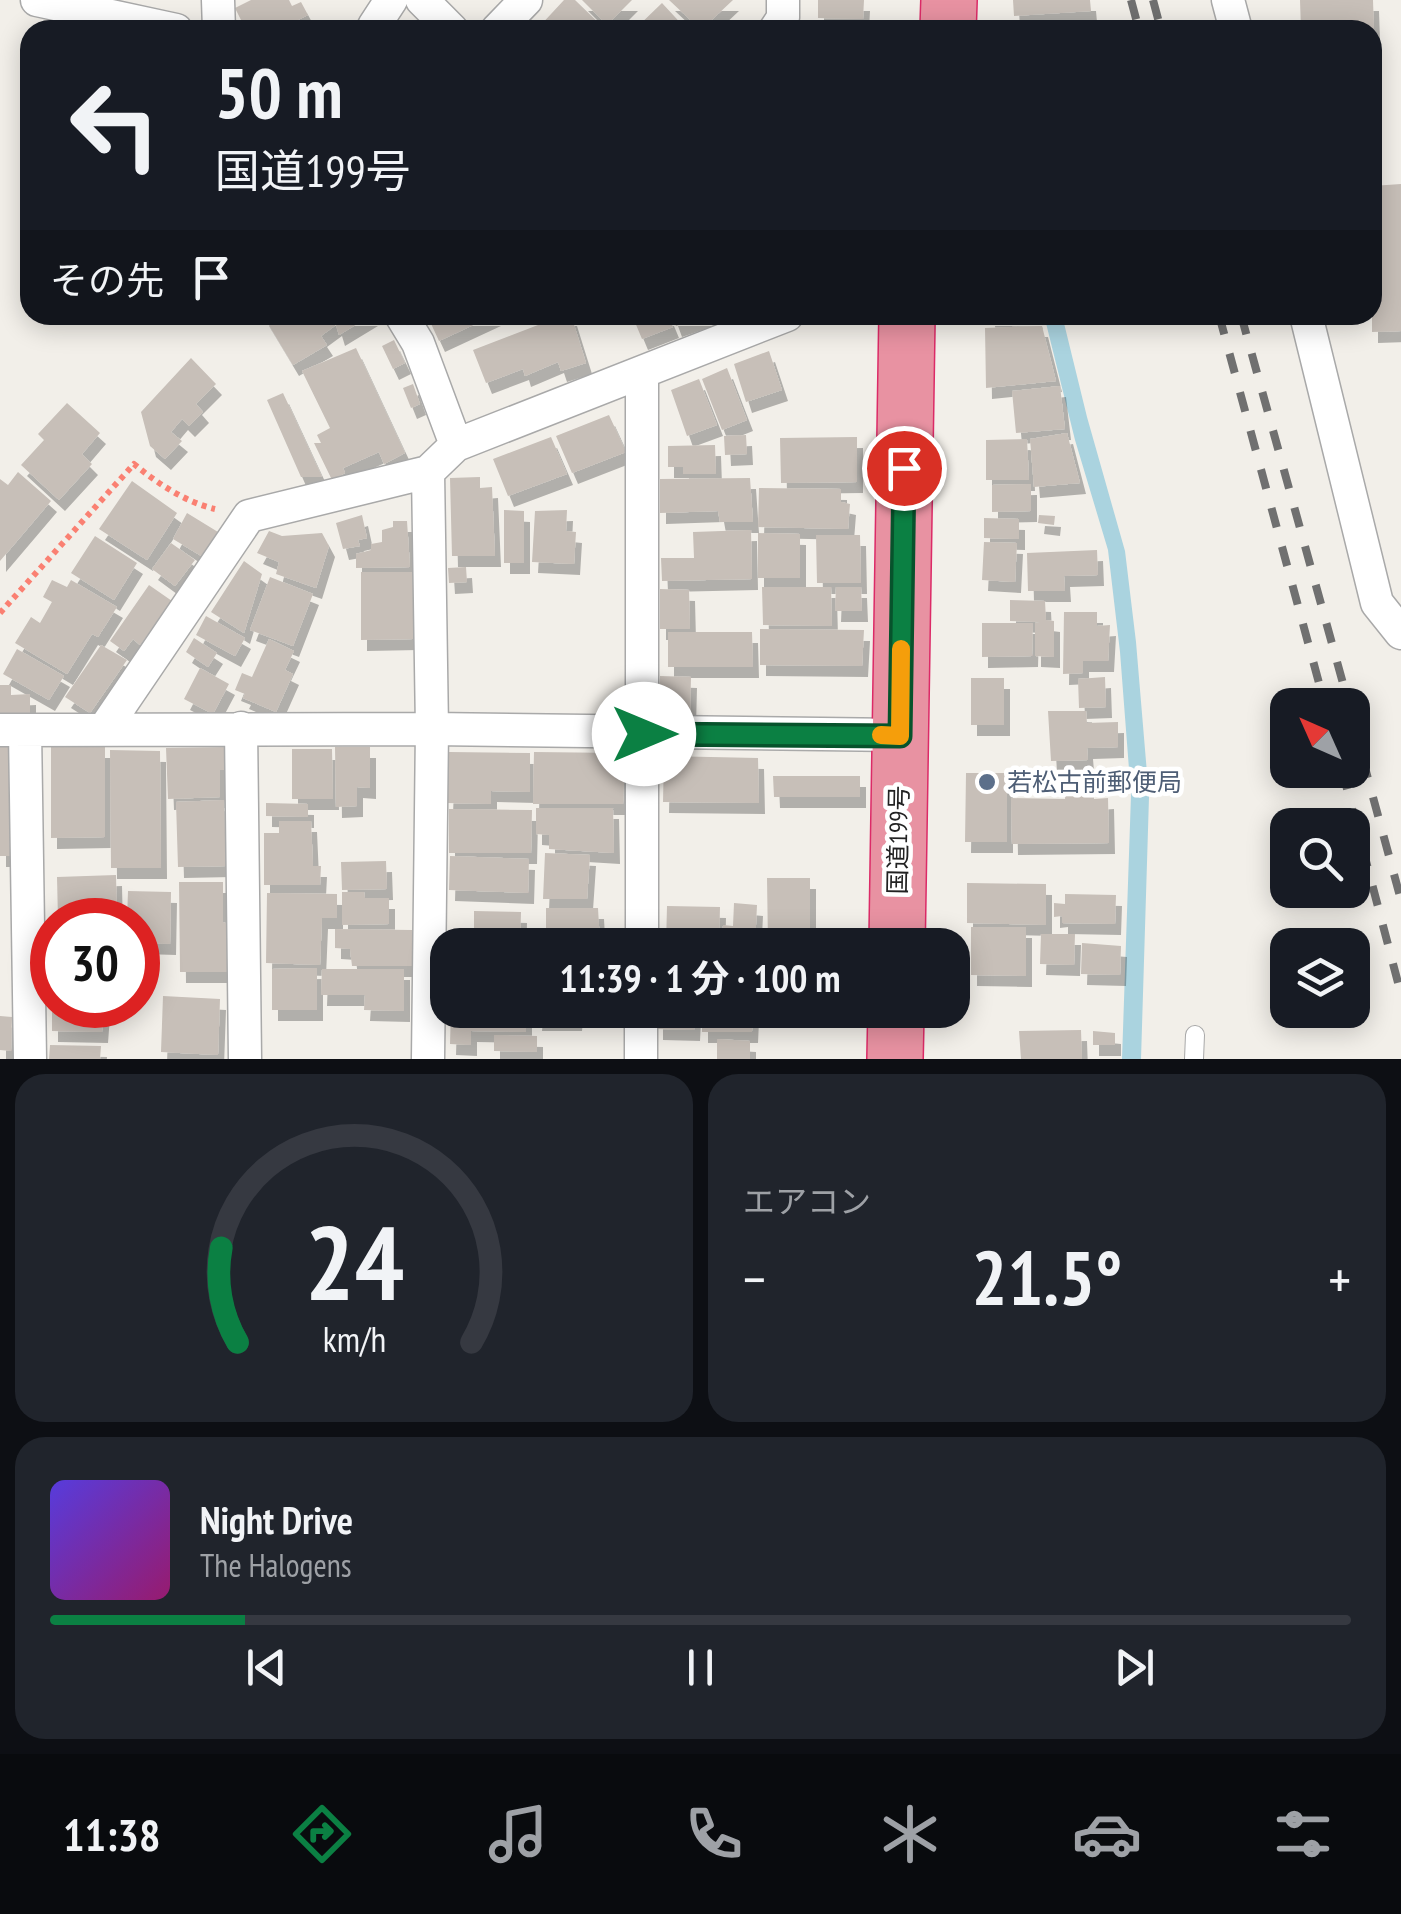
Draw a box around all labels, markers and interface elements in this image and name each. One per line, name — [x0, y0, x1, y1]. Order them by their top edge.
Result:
text: 50 m — [215, 47, 343, 137]
icon: left — [50, 60, 180, 190]
text: 国道199号 — [215, 141, 411, 199]
icon: arrive — [184, 250, 239, 305]
text: その先 — [50, 255, 164, 304]
pin — [862, 426, 947, 511]
icon: arrive — [877, 441, 932, 496]
position arrow — [592, 682, 696, 786]
north arrow — [1270, 688, 1370, 788]
map controls — [1270, 688, 1370, 1028]
place label: 若松古前郵便局 — [1007, 766, 1182, 798]
marker: 若松古前郵便局 — [976, 771, 998, 793]
street label: 国道199号 — [881, 785, 915, 895]
button: search — [1270, 808, 1370, 908]
speed limit sign: 30 — [30, 898, 160, 1028]
button: layers — [1270, 928, 1370, 1028]
text: 11:39 · 1 分 · 100 m — [560, 953, 840, 1002]
text: エアコン — [743, 1180, 871, 1222]
text: 24 — [304, 1194, 404, 1329]
text: 21.5° — [972, 1229, 1122, 1326]
text: − — [743, 1243, 766, 1314]
text: + — [1328, 1243, 1351, 1314]
text: km/h — [322, 1316, 386, 1362]
text: Night Drive — [200, 1495, 353, 1544]
text: The Halogens — [200, 1544, 352, 1586]
icon: previous — [239, 1640, 294, 1695]
icon: pause — [673, 1640, 728, 1695]
icon: next — [1107, 1640, 1162, 1695]
icon: directions — [287, 1799, 357, 1869]
icon: music — [483, 1799, 553, 1869]
icon: phone — [679, 1799, 749, 1869]
icon: climate — [875, 1799, 945, 1869]
icon: car — [1072, 1799, 1142, 1869]
icon: filters — [1268, 1799, 1338, 1869]
text: 11:38 — [63, 1805, 160, 1863]

